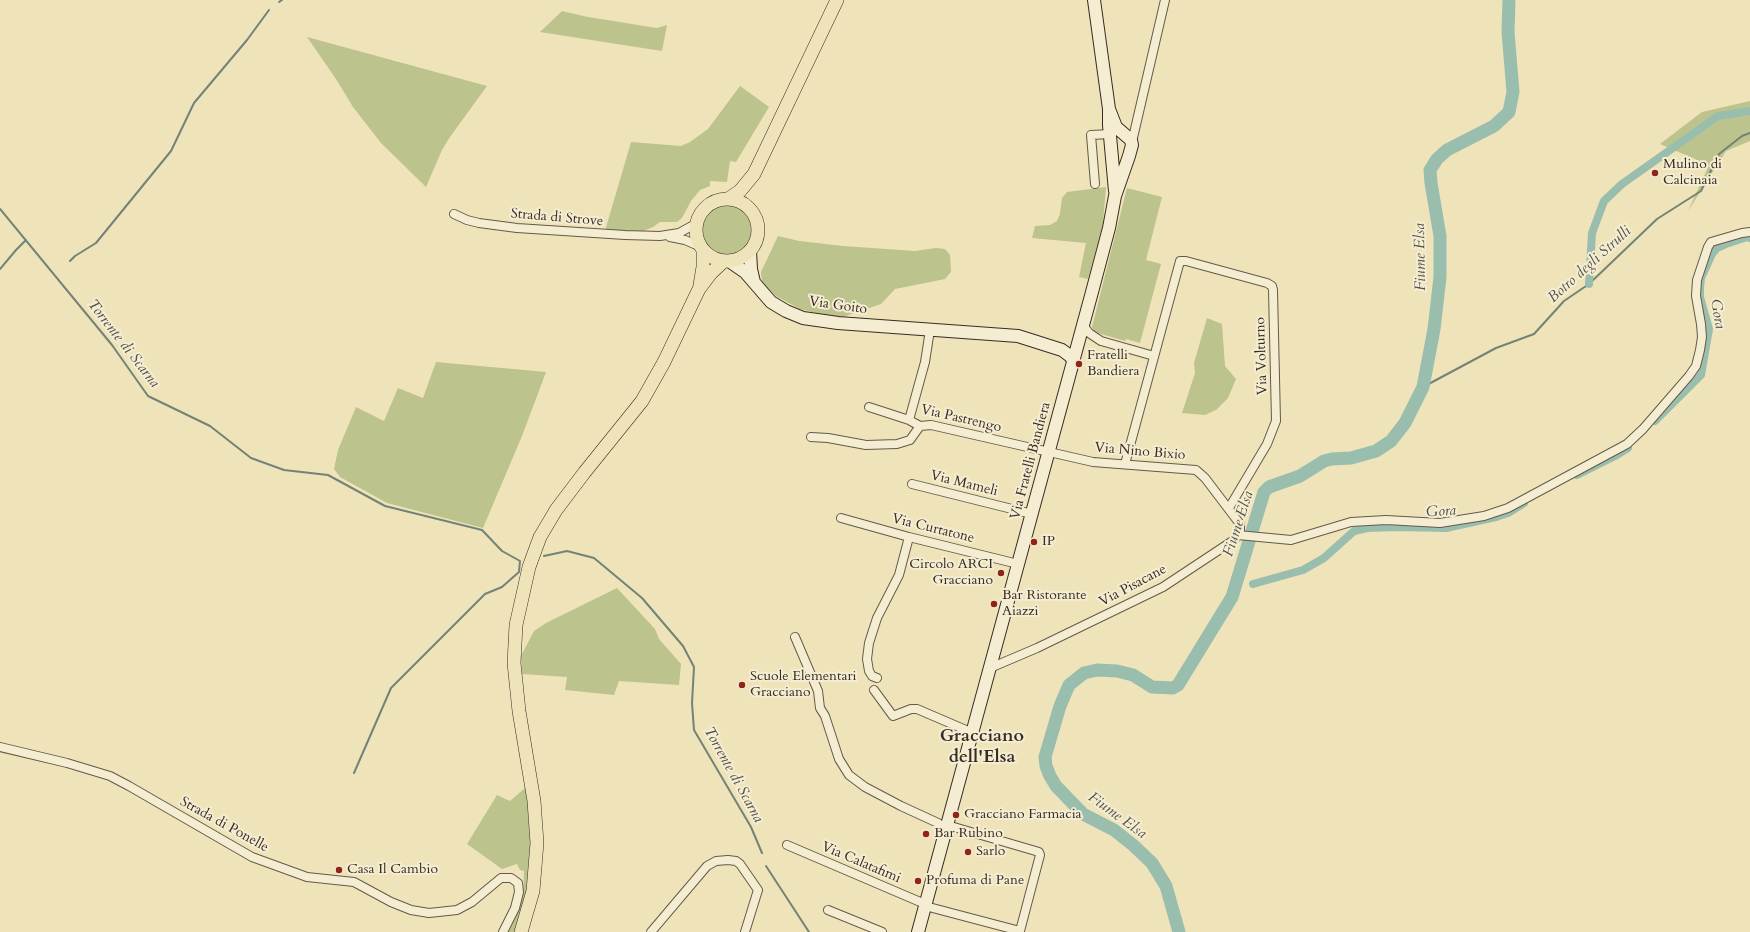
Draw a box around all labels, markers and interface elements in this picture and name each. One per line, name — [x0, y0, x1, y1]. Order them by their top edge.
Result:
place label: Mulino di Calcinaia — [1663, 157, 1722, 190]
marker: Mulino di Calcinaia — [1650, 168, 1660, 178]
street label: Strada di Strove — [510, 206, 604, 230]
water label: Fiume Elsa — [1411, 223, 1431, 291]
water label: Botro degli Strulli — [1545, 223, 1635, 307]
street label: Via Goito — [808, 294, 868, 318]
water label: Torrente di Scarna — [83, 296, 163, 392]
water label: Gora — [1706, 298, 1728, 330]
street label: Via Volturno — [1252, 317, 1272, 395]
place label: Fratelli Bandiera — [1087, 348, 1139, 380]
marker: Fratelli Bandiera — [1074, 359, 1084, 369]
street label: Via Fratelli Bandiera — [1007, 400, 1055, 522]
street label: Via Pastrengo — [919, 402, 1003, 436]
street label: Via Nino Bixio — [1094, 440, 1186, 464]
street label: Via Mameli — [929, 468, 999, 500]
water label: Fiume Elsa — [1220, 489, 1258, 559]
water label: Gora — [1425, 502, 1457, 522]
street label: Via Curtatone — [890, 511, 976, 547]
place label: IP — [1042, 534, 1055, 550]
marker: IP — [1029, 537, 1039, 547]
place label: Circolo ARCI Gracciano — [909, 557, 993, 590]
street label: Via Pisacane — [1097, 561, 1169, 611]
marker: Circolo ARCI Gracciano — [996, 568, 1006, 578]
place label: Bar Ristorante Aiazzi — [1002, 588, 1087, 620]
marker: Bar Ristorante Aiazzi — [989, 599, 999, 609]
place label: Scuole Elementari Gracciano — [750, 669, 857, 702]
marker: Scuole Elementari Gracciano — [737, 680, 747, 690]
water label: Torrente di Scarna — [699, 724, 767, 826]
district label: Gracciano dell'Elsa — [940, 726, 1024, 768]
water label: Fiume Elsa — [1084, 789, 1150, 843]
street label: Strada di Ponelle — [177, 794, 271, 856]
place label: Gracciano Farmacia — [964, 807, 1082, 823]
marker: Gracciano Farmacia — [951, 810, 961, 820]
place label: Bar Rubino — [934, 826, 1003, 842]
marker: Bar Rubino — [921, 829, 931, 839]
street label: Via Calatafimi — [819, 839, 903, 887]
place label: Sarlo — [976, 844, 1005, 860]
marker: Sarlo — [963, 847, 973, 857]
place label: Casa Il Cambio — [347, 862, 438, 878]
marker: Casa Il Cambio — [334, 865, 344, 875]
place label: Profuma di Pane — [926, 873, 1024, 889]
marker: Profuma di Pane — [913, 876, 923, 886]

